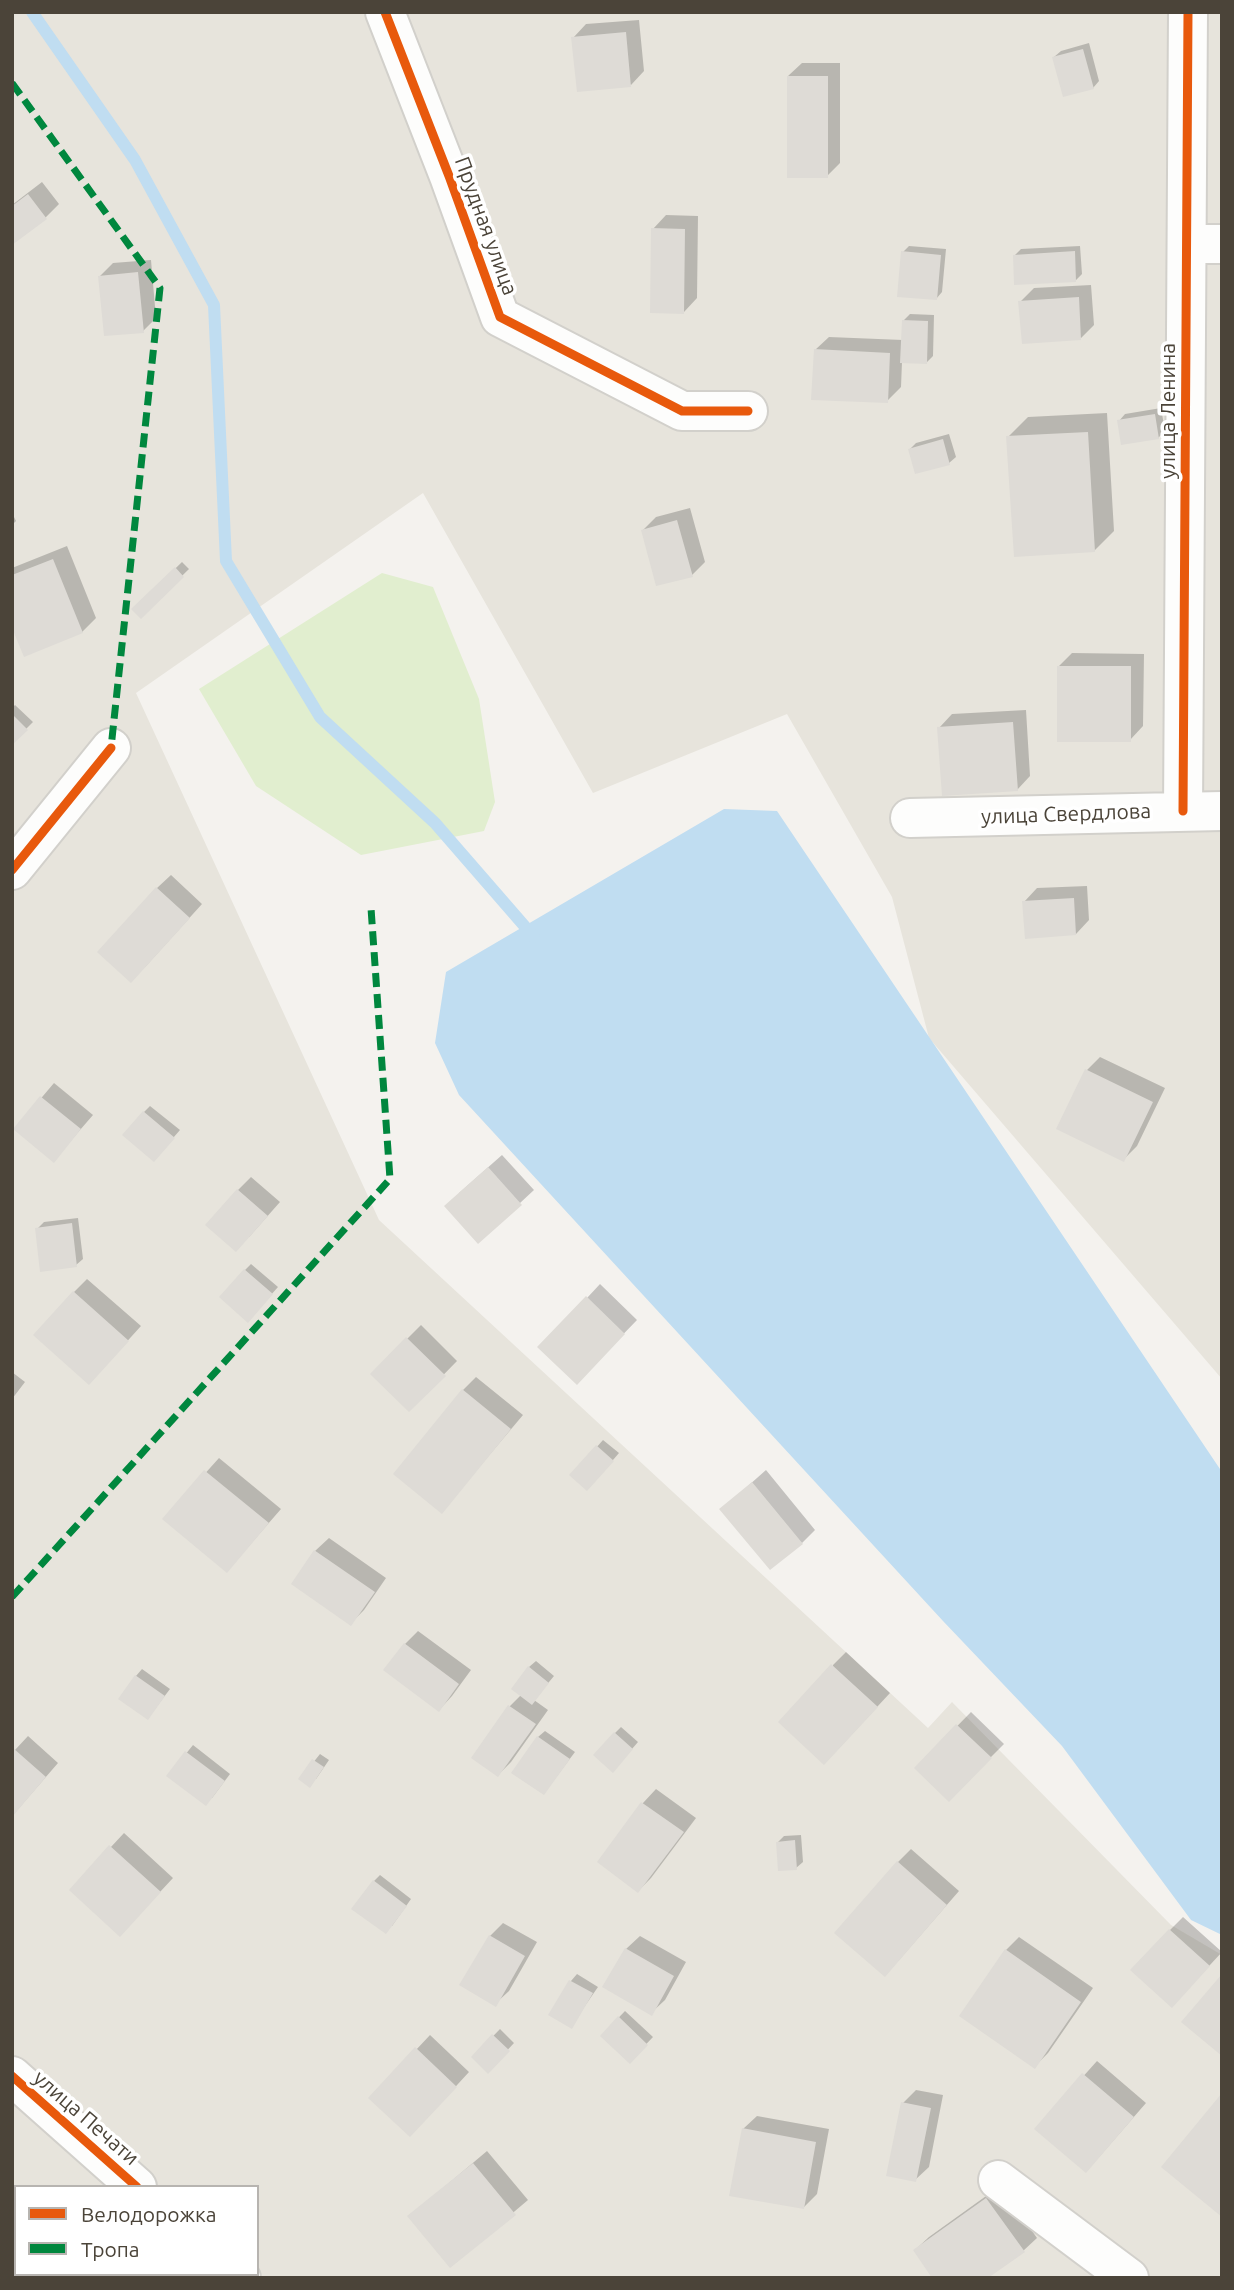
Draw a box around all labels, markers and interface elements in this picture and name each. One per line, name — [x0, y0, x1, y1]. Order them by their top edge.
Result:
street label: Прудная улица — [449, 153, 523, 299]
street label: улица Ленина — [1155, 343, 1181, 479]
street label: улица Свердлова — [980, 798, 1152, 830]
street label: улица Печати — [28, 2065, 144, 2171]
legend — [14, 2185, 259, 2276]
text: Велодорожка — [81, 2202, 217, 2226]
text: Тропа — [81, 2237, 140, 2261]

